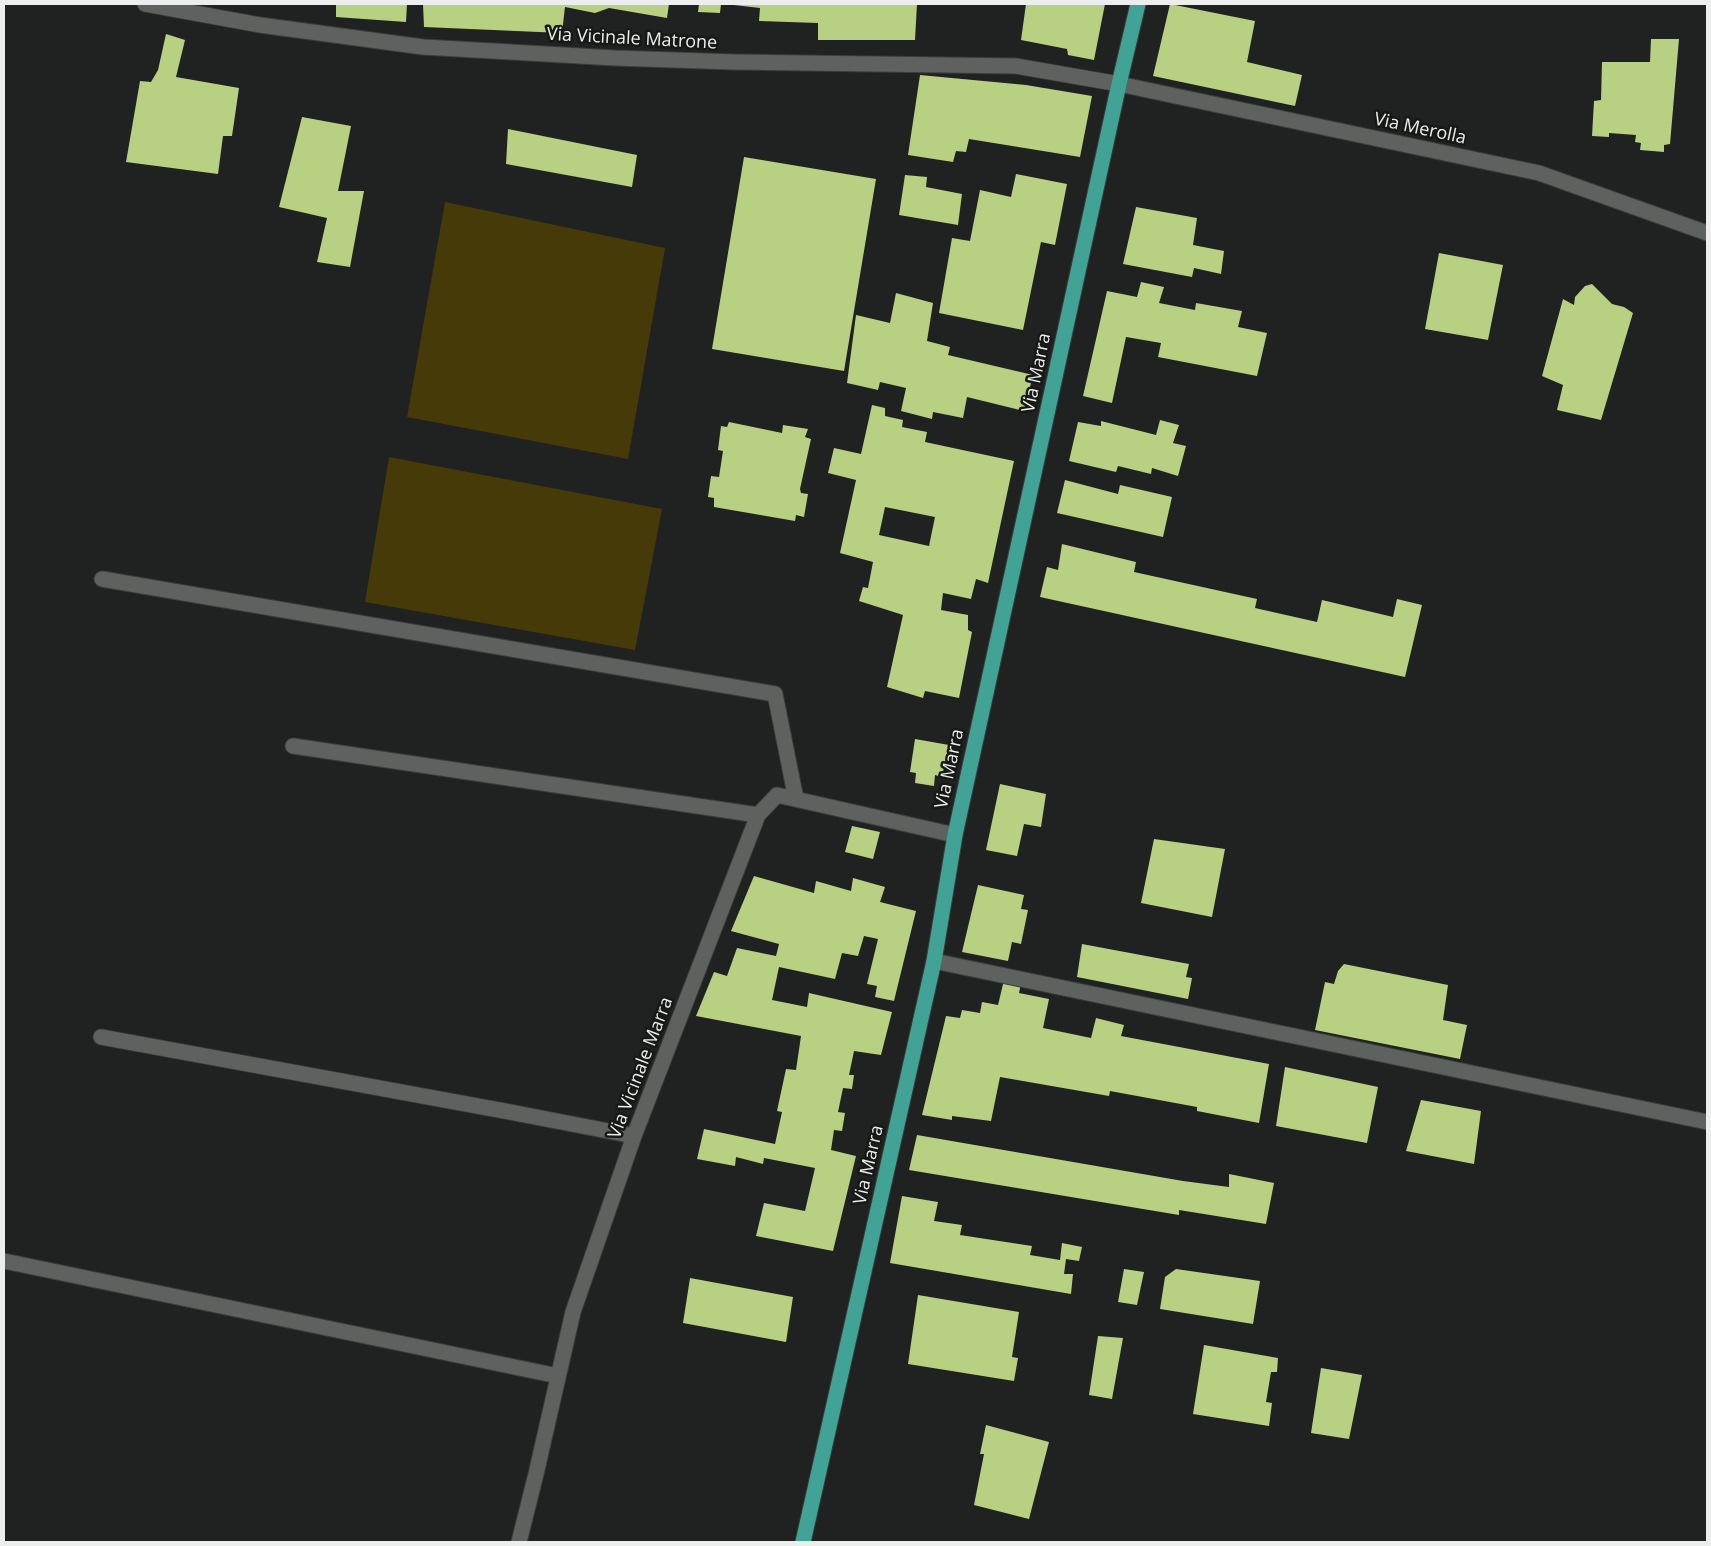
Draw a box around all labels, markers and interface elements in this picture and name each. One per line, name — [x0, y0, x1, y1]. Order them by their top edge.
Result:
street label: Via Vicinale Matrone — [546, 24, 718, 54]
street label: Via Merolla — [1372, 109, 1468, 149]
street label: Via Marra — [1018, 331, 1056, 415]
street label: Via Marra — [931, 727, 969, 811]
street label: Via Vicinale Marra — [604, 994, 678, 1142]
street label: Via Marra — [849, 1123, 889, 1207]

